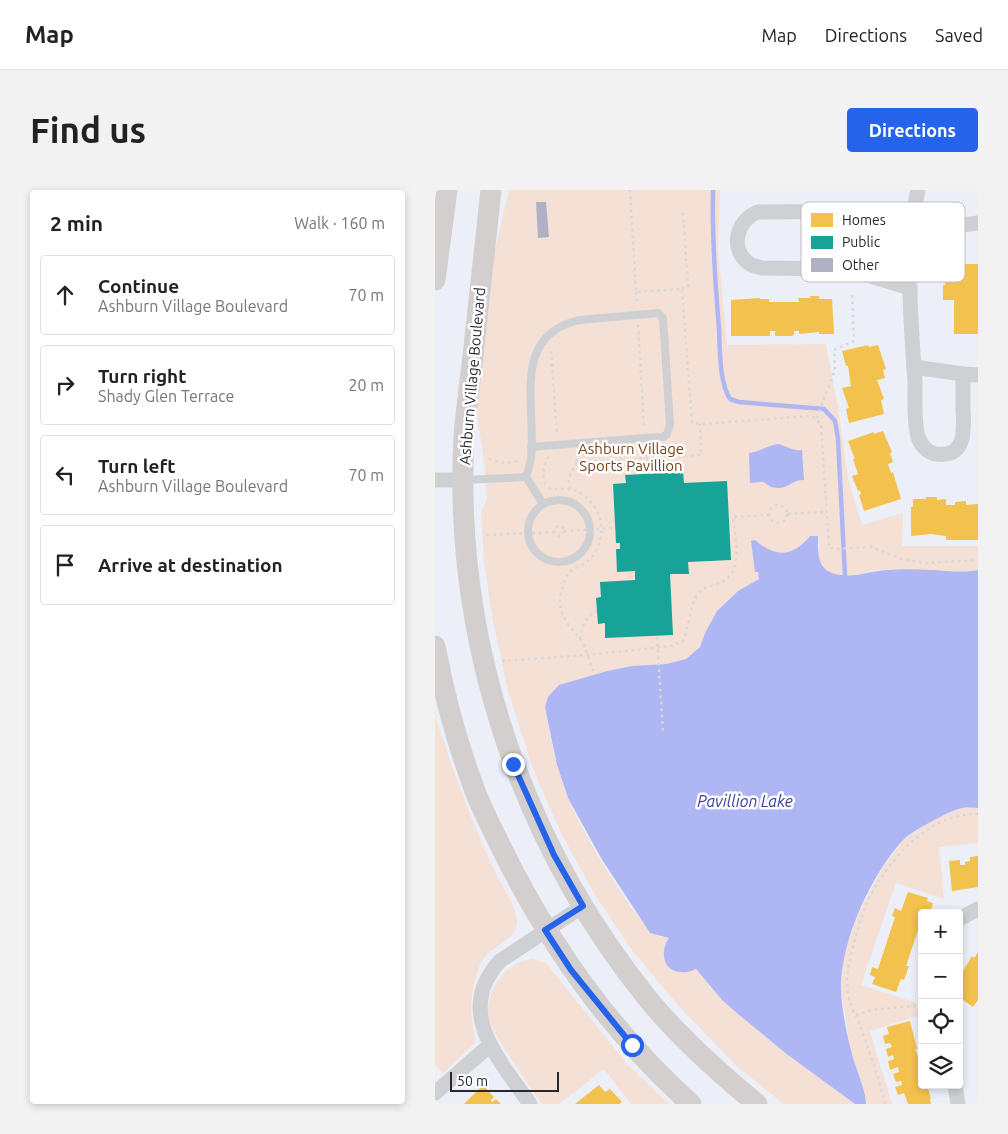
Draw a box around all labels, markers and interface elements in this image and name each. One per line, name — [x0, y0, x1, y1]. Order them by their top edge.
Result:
text: Map — [25, 21, 74, 48]
text: Map — [761, 25, 797, 45]
text: Directions — [825, 25, 907, 45]
text: Saved — [935, 25, 983, 45]
button: Directions — [847, 108, 978, 152]
text: Find us — [30, 110, 146, 150]
legend — [801, 202, 965, 282]
text: 2 min — [50, 211, 103, 235]
text: Homes — [842, 212, 886, 228]
text: Walk · 160 m — [294, 214, 385, 232]
text: Public — [842, 234, 881, 250]
text: Other — [842, 257, 880, 273]
text: Continue — [98, 275, 179, 297]
icon: ahead — [51, 281, 79, 309]
text: 70 m — [348, 286, 384, 304]
street label: Ashburn Village Boulevard — [456, 287, 488, 465]
text: Ashburn Village Boulevard — [98, 297, 288, 315]
text: Turn right — [98, 365, 186, 387]
icon: right — [51, 371, 79, 399]
text: 20 m — [348, 376, 384, 394]
text: Shady Glen Terrace — [98, 387, 234, 405]
park label: Ashburn Village Sports Pavillion — [578, 440, 684, 474]
text: Turn left — [98, 455, 176, 477]
icon: left — [51, 461, 79, 489]
text: 70 m — [348, 466, 384, 484]
text: Ashburn Village Boulevard — [98, 477, 288, 495]
icon: arrive — [51, 551, 79, 579]
text: Arrive at destination — [98, 554, 283, 576]
route end — [502, 753, 525, 776]
water label: Pavillion Lake — [697, 792, 793, 810]
map controls — [918, 909, 963, 1089]
button: + — [918, 909, 963, 954]
button: − — [918, 954, 963, 999]
button: locate — [918, 999, 963, 1044]
route start — [621, 1034, 644, 1057]
button: layers — [918, 1044, 963, 1089]
scale bar — [450, 1069, 559, 1092]
text: 50 m — [457, 1073, 488, 1089]

